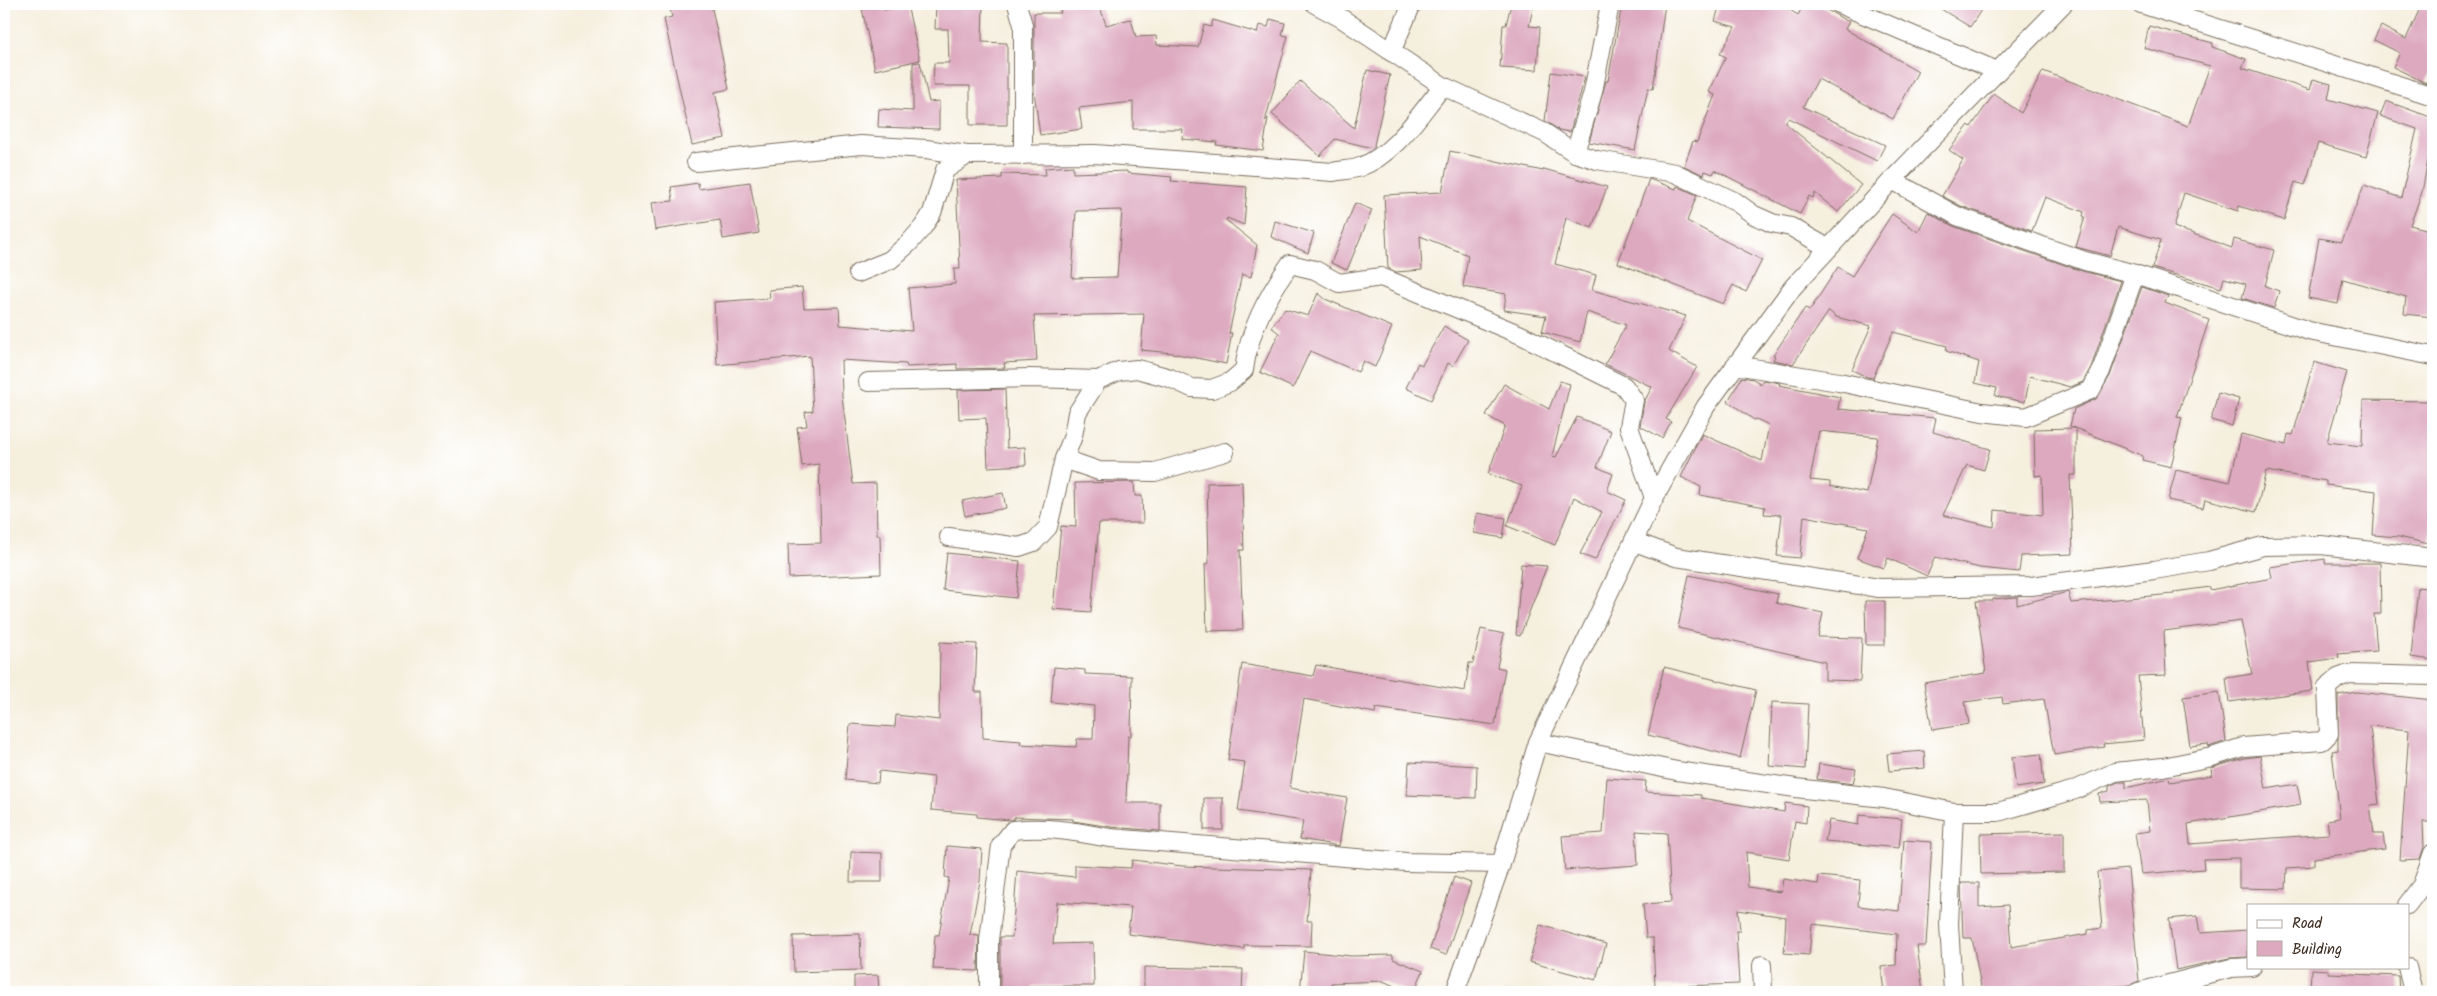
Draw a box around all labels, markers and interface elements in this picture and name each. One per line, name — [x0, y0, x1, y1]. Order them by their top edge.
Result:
legend — [2247, 904, 2410, 968]
text: Road — [2292, 912, 2323, 936]
text: Building — [2292, 938, 2342, 962]

